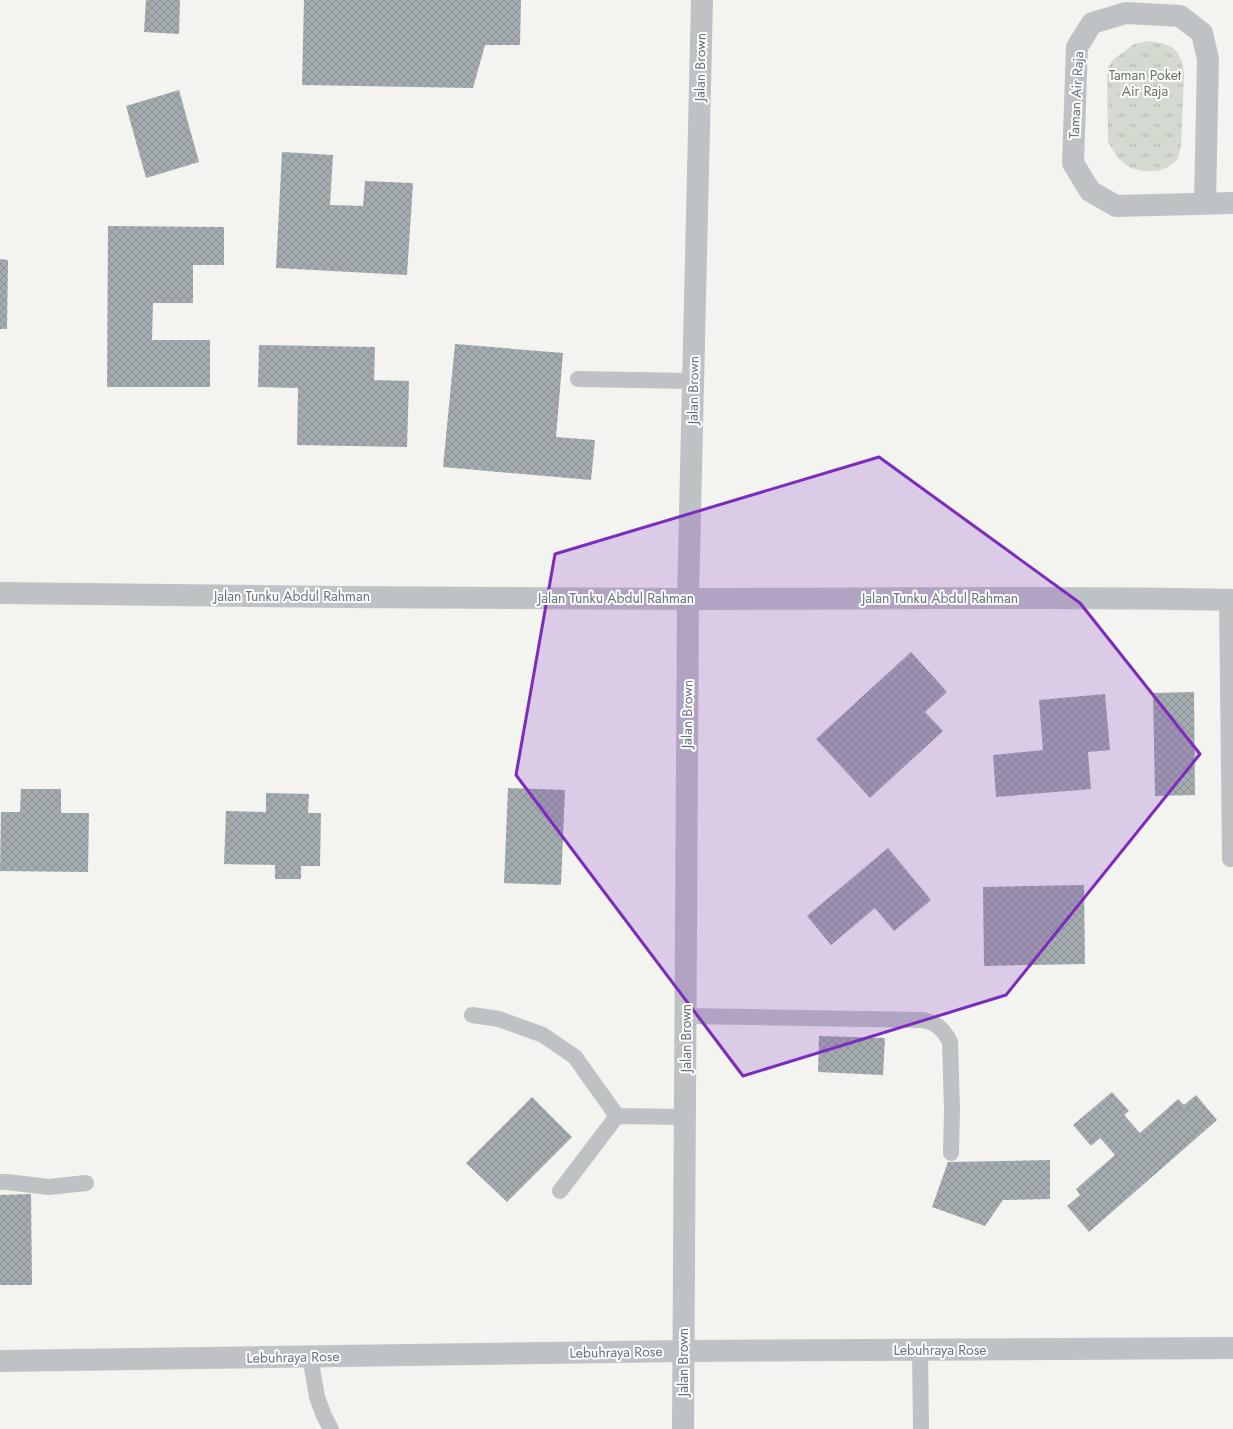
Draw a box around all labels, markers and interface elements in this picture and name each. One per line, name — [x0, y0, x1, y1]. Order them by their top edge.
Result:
street label: Jalan Brown — [689, 33, 711, 103]
street label: Taman Air Raja — [1064, 51, 1088, 139]
park label: Taman Poket Air Raja — [1109, 65, 1182, 101]
street label: Jalan Brown — [682, 356, 704, 426]
street label: Jalan Tunku Abdul Rahman — [212, 586, 370, 606]
street label: Jalan Tunku Abdul Rahman — [536, 588, 694, 608]
street label: Jalan Tunku Abdul Rahman — [860, 588, 1018, 608]
street label: Jalan Brown — [676, 680, 698, 750]
street label: Jalan Brown — [676, 1004, 696, 1074]
street label: Jalan Brown — [673, 1328, 693, 1398]
street label: Lebuhraya Rose — [893, 1340, 987, 1360]
street label: Lebuhraya Rose — [569, 1341, 663, 1363]
street label: Lebuhraya Rose — [246, 1346, 340, 1368]

